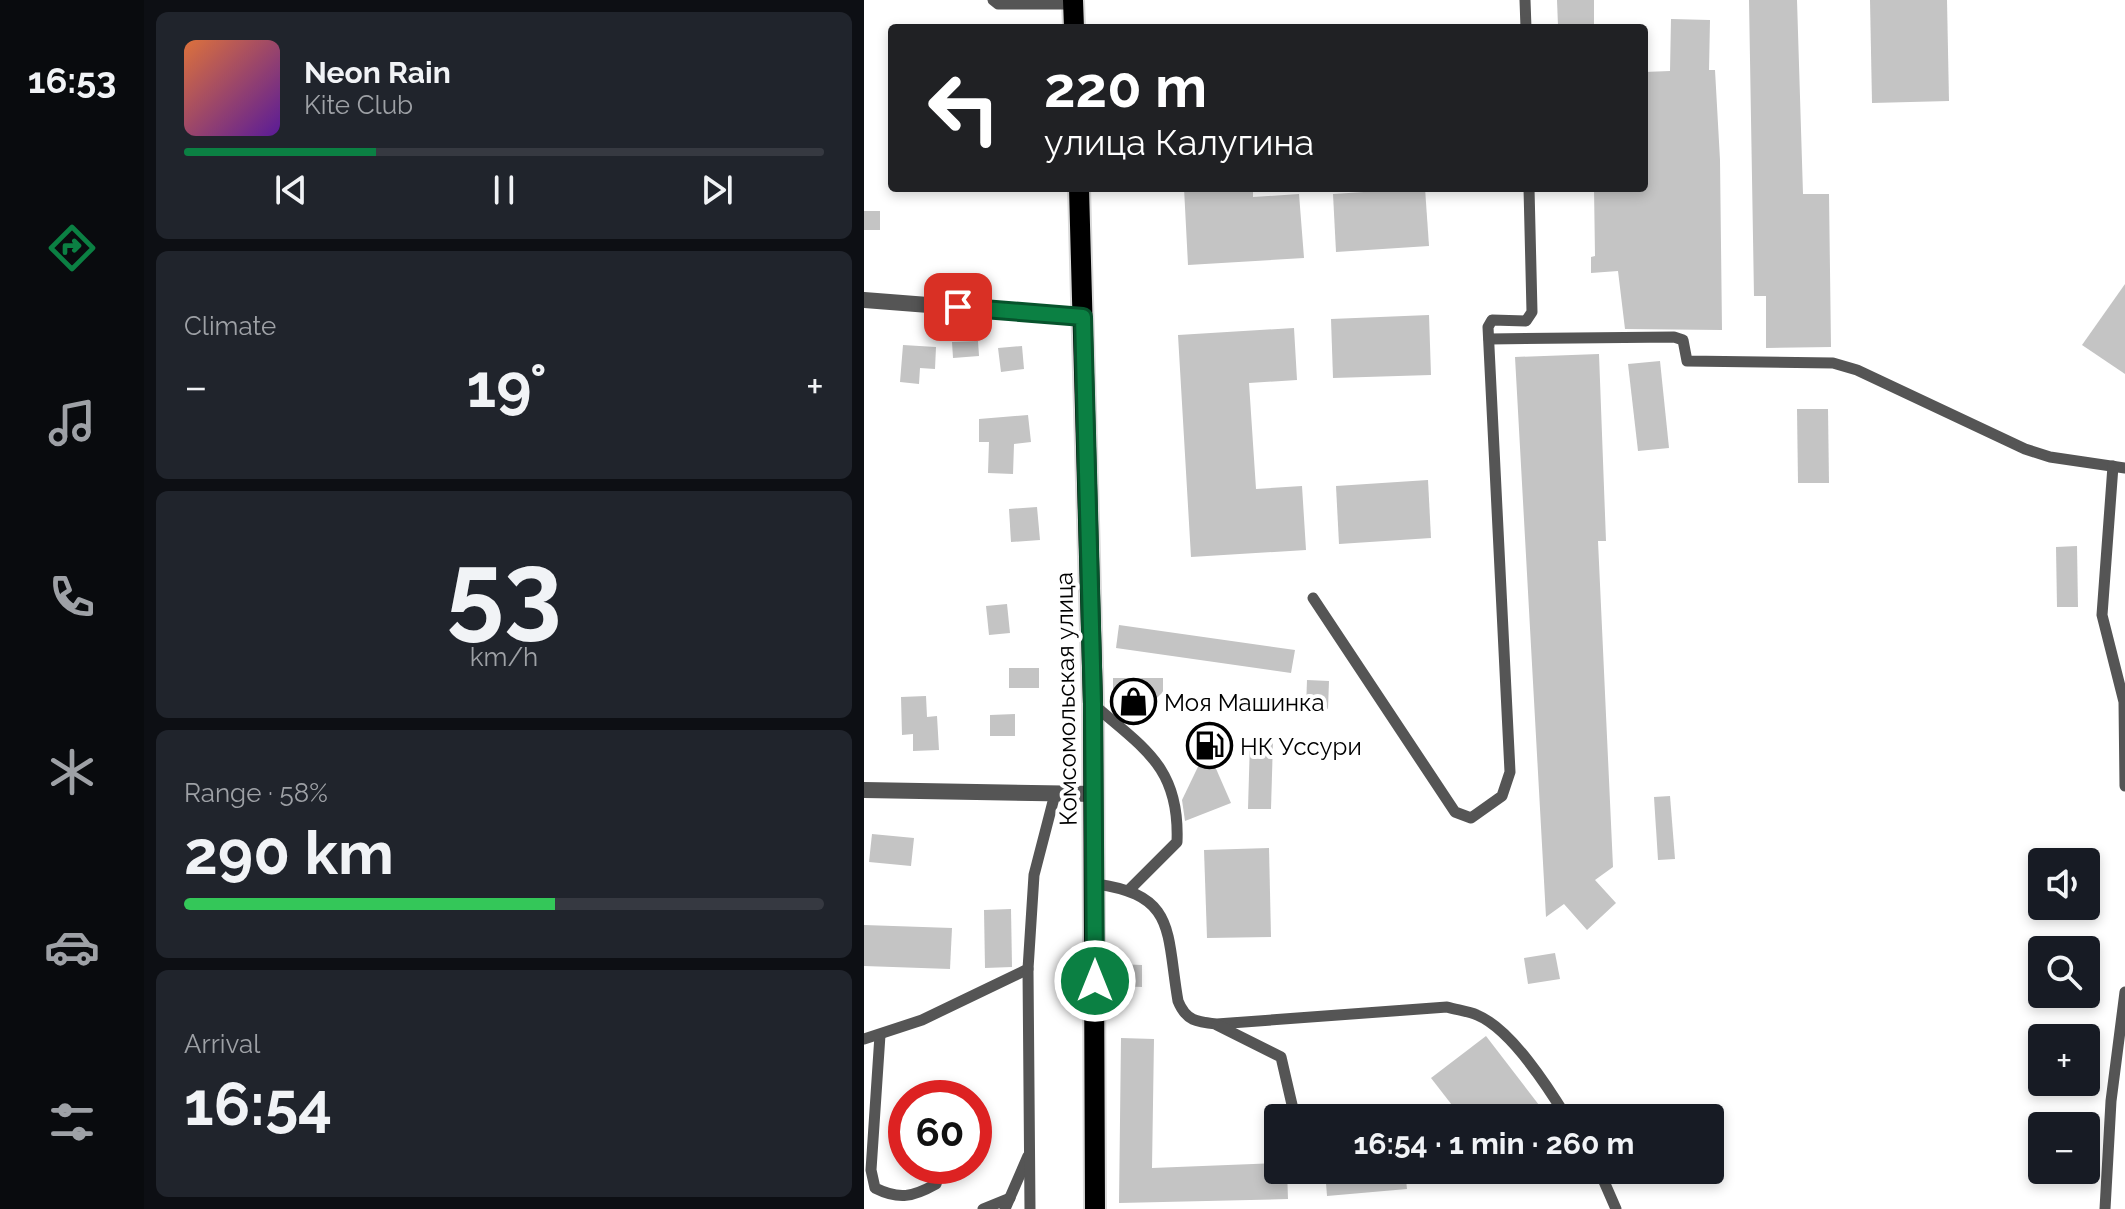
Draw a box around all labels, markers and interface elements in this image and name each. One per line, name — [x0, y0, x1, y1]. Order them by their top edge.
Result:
text: 220 m — [1044, 54, 1207, 120]
text: Neon Rain — [304, 55, 451, 90]
icon: left — [912, 56, 1016, 160]
text: 16:53 — [28, 59, 116, 101]
text: Kite Club — [304, 90, 413, 120]
text: улица Калугина — [1044, 121, 1314, 163]
icon: previous — [269, 168, 313, 212]
icon: pause — [482, 168, 526, 212]
icon: next — [695, 168, 739, 212]
icon: directions — [44, 220, 100, 276]
pin — [924, 273, 992, 341]
icon: arrive — [936, 285, 980, 329]
text: Climate — [184, 311, 276, 341]
text: 19° — [467, 351, 547, 421]
text: − — [184, 361, 208, 412]
text: + — [806, 361, 824, 412]
icon: music — [44, 395, 100, 451]
text: 53 — [446, 529, 562, 651]
icon: phone — [44, 569, 100, 625]
street label: Комсомольская улица — [1049, 572, 1083, 826]
text: km/h — [470, 642, 538, 672]
shop icon: Моя Машинка — [1109, 678, 1157, 726]
place label: Моя Машинка — [1164, 688, 1325, 717]
fuel station icon: НК Уссури — [1185, 722, 1233, 770]
place label: НК Уссури — [1240, 732, 1362, 761]
icon: climate — [44, 744, 100, 800]
text: Range · 58% — [184, 778, 328, 808]
text: 290 km — [184, 818, 394, 888]
map controls — [2028, 848, 2100, 1184]
button: sound — [2028, 848, 2100, 920]
icon: car — [44, 919, 100, 975]
button: search — [2028, 936, 2100, 1008]
position arrow — [1053, 939, 1137, 1023]
button: + — [2028, 1024, 2100, 1096]
text: Arrival — [184, 1029, 260, 1059]
text: 16:54 — [184, 1069, 332, 1139]
speed limit sign: 60 — [888, 1080, 992, 1184]
icon: filters — [44, 1094, 100, 1150]
button: − — [2028, 1112, 2100, 1184]
text: 16:54 · 1 min · 260 m — [1354, 1126, 1634, 1161]

